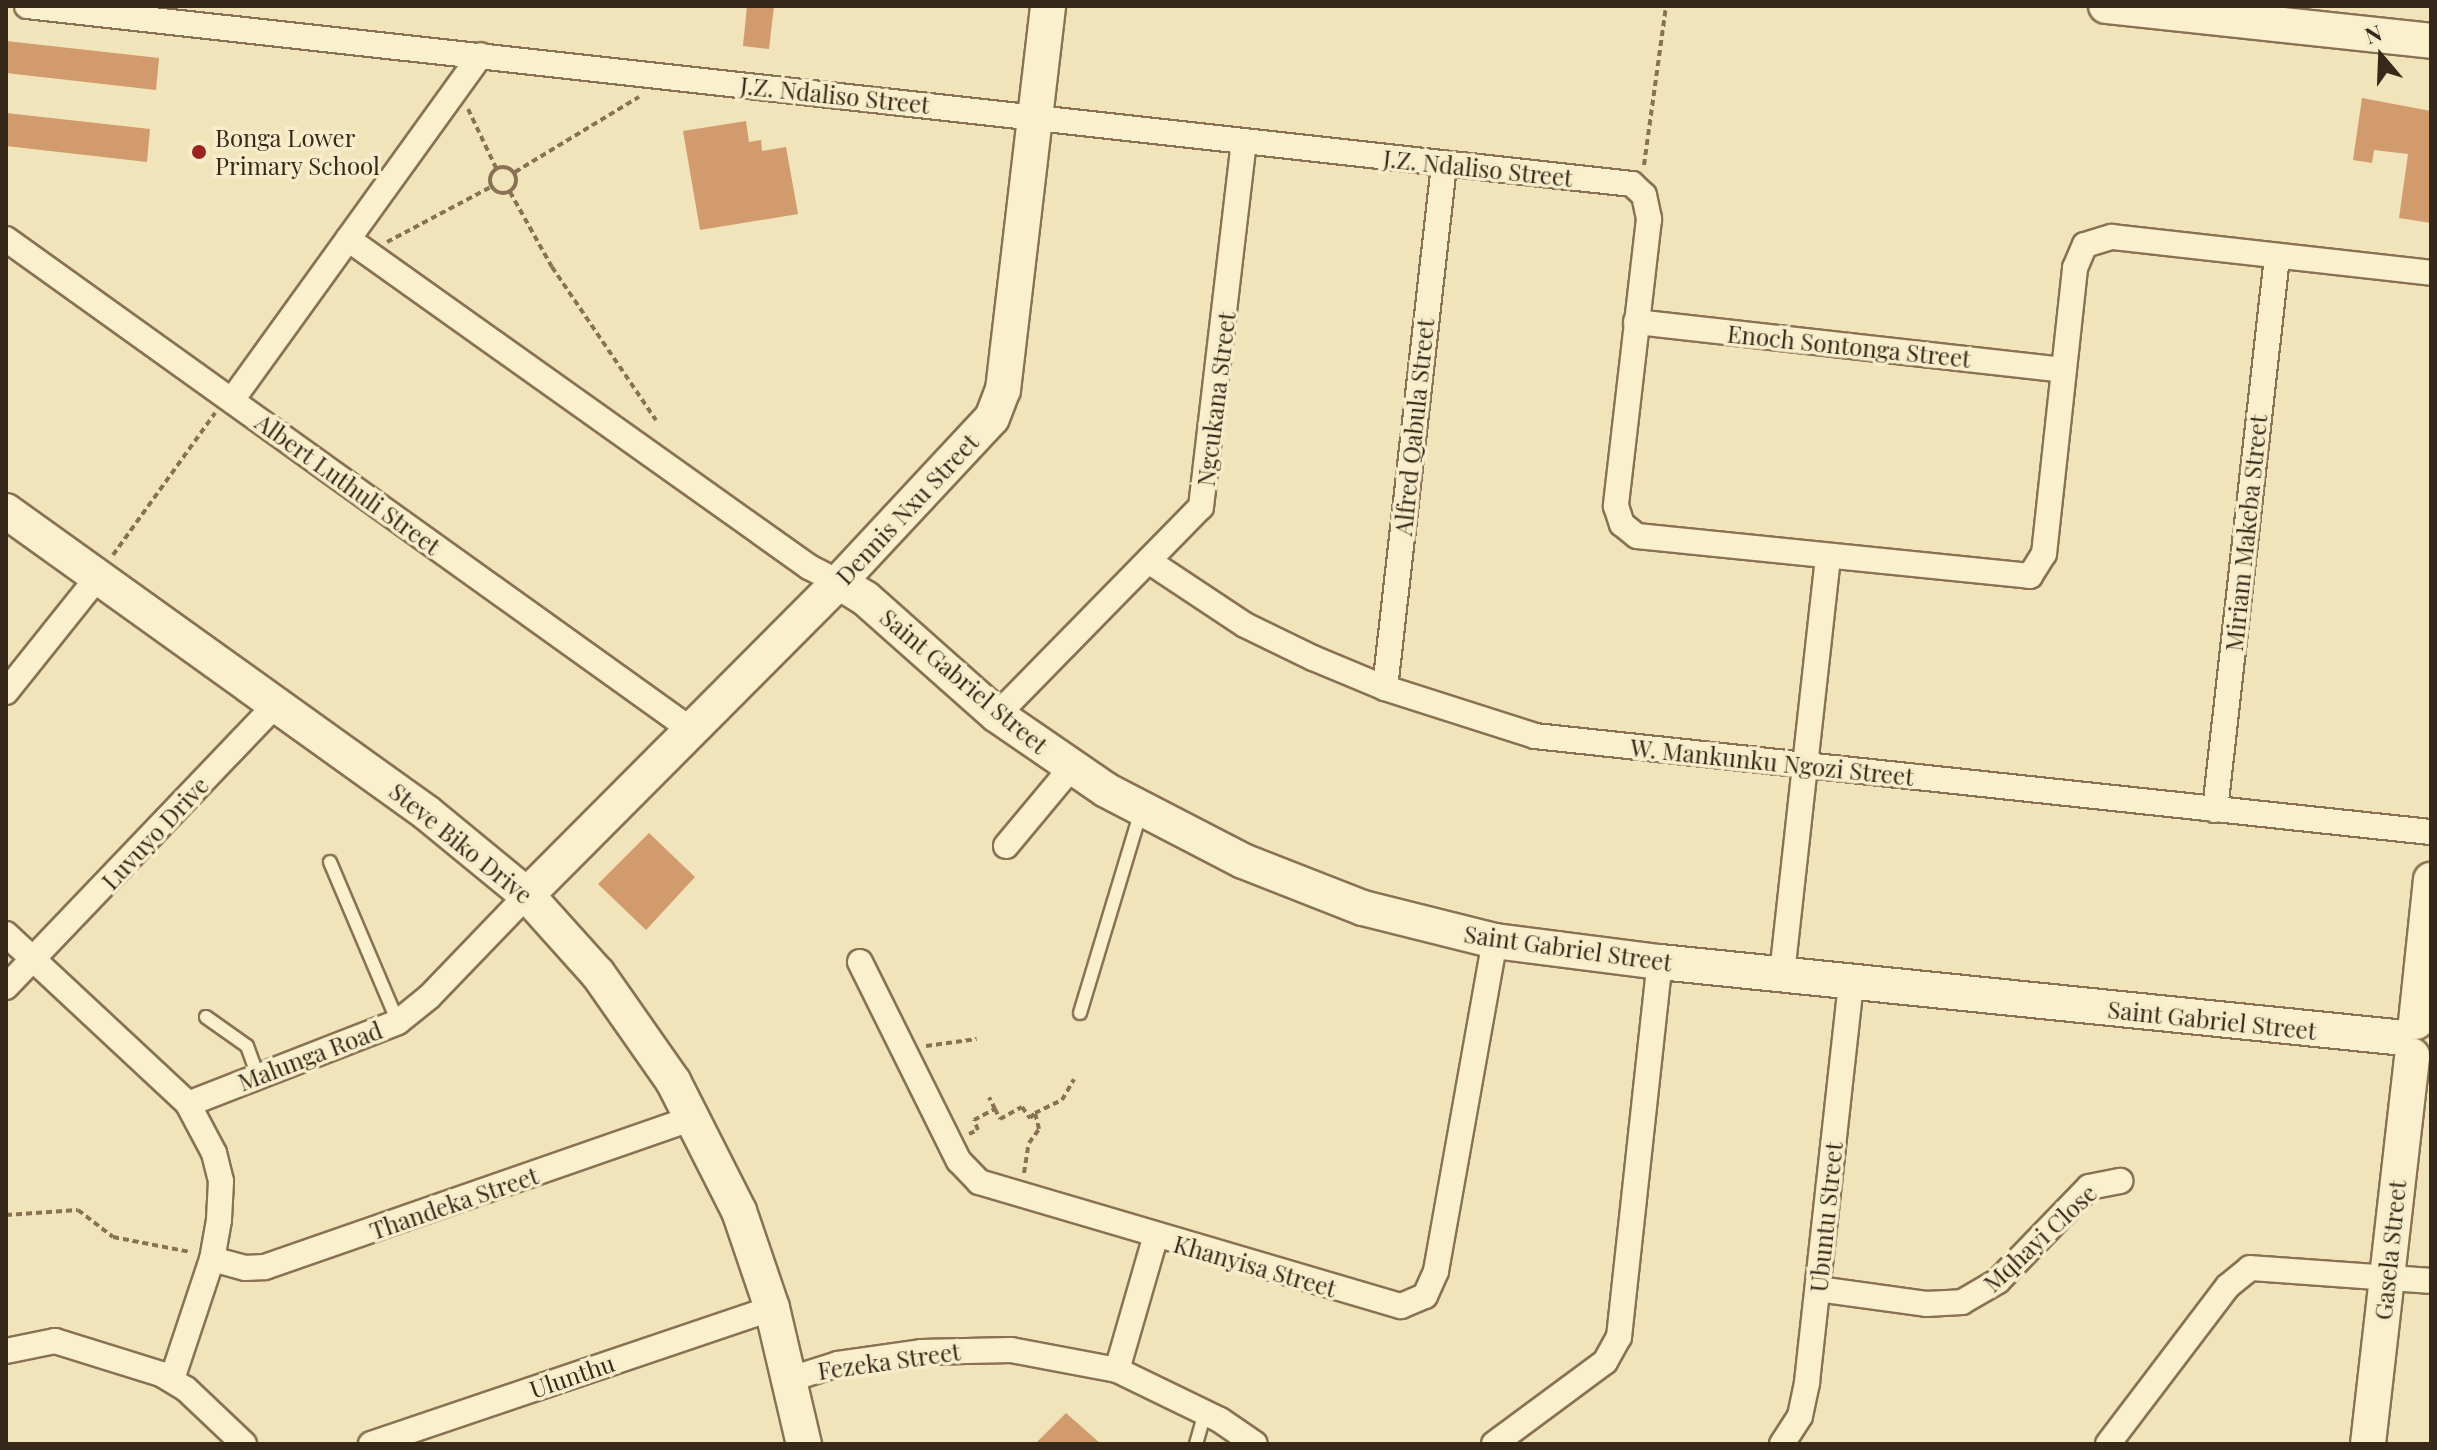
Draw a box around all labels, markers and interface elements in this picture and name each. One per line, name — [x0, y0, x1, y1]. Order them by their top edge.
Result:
north arrow — [2341, 16, 2421, 96]
text: N — [2361, 17, 2386, 50]
street label: J.Z. Ndaliso Street — [739, 71, 931, 119]
place label: Bonga Lower Primary School — [215, 124, 380, 180]
marker: Bonga Lower Primary School — [190, 143, 208, 161]
street label: J.Z. Ndaliso Street — [1382, 144, 1574, 192]
street label: Ngcukana Street — [1191, 310, 1241, 488]
street label: Alfred Qabula Street — [1388, 317, 1440, 537]
street label: Enoch Sontonga Street — [1726, 319, 1972, 373]
street label: Albert Luthuli Street — [250, 407, 446, 561]
street label: Miriam Makeba Street — [2219, 413, 2273, 653]
street label: Dennis Nxu Street — [830, 428, 984, 590]
street label: Saint Gabriel Street — [874, 602, 1054, 760]
street label: W. Mankunku Ngozi Street — [1629, 733, 1915, 791]
street label: Luvuyo Drive — [96, 771, 214, 895]
street label: Steve Biko Drive — [384, 777, 538, 909]
street label: Saint Gabriel Street — [1462, 919, 1674, 977]
street label: Saint Gabriel Street — [2106, 995, 2318, 1045]
street label: Malunga Road — [234, 1015, 386, 1097]
street label: Ubuntu Street — [1804, 1140, 1848, 1294]
street label: Thandeka Street — [366, 1161, 542, 1245]
street label: Mqhayi Close — [1977, 1178, 2103, 1298]
street label: Gasela Street — [2368, 1178, 2412, 1322]
street label: Khanyisa Street — [1170, 1229, 1340, 1303]
street label: Fezeka Street — [816, 1337, 962, 1385]
street label: Ulunthu — [526, 1348, 618, 1404]

